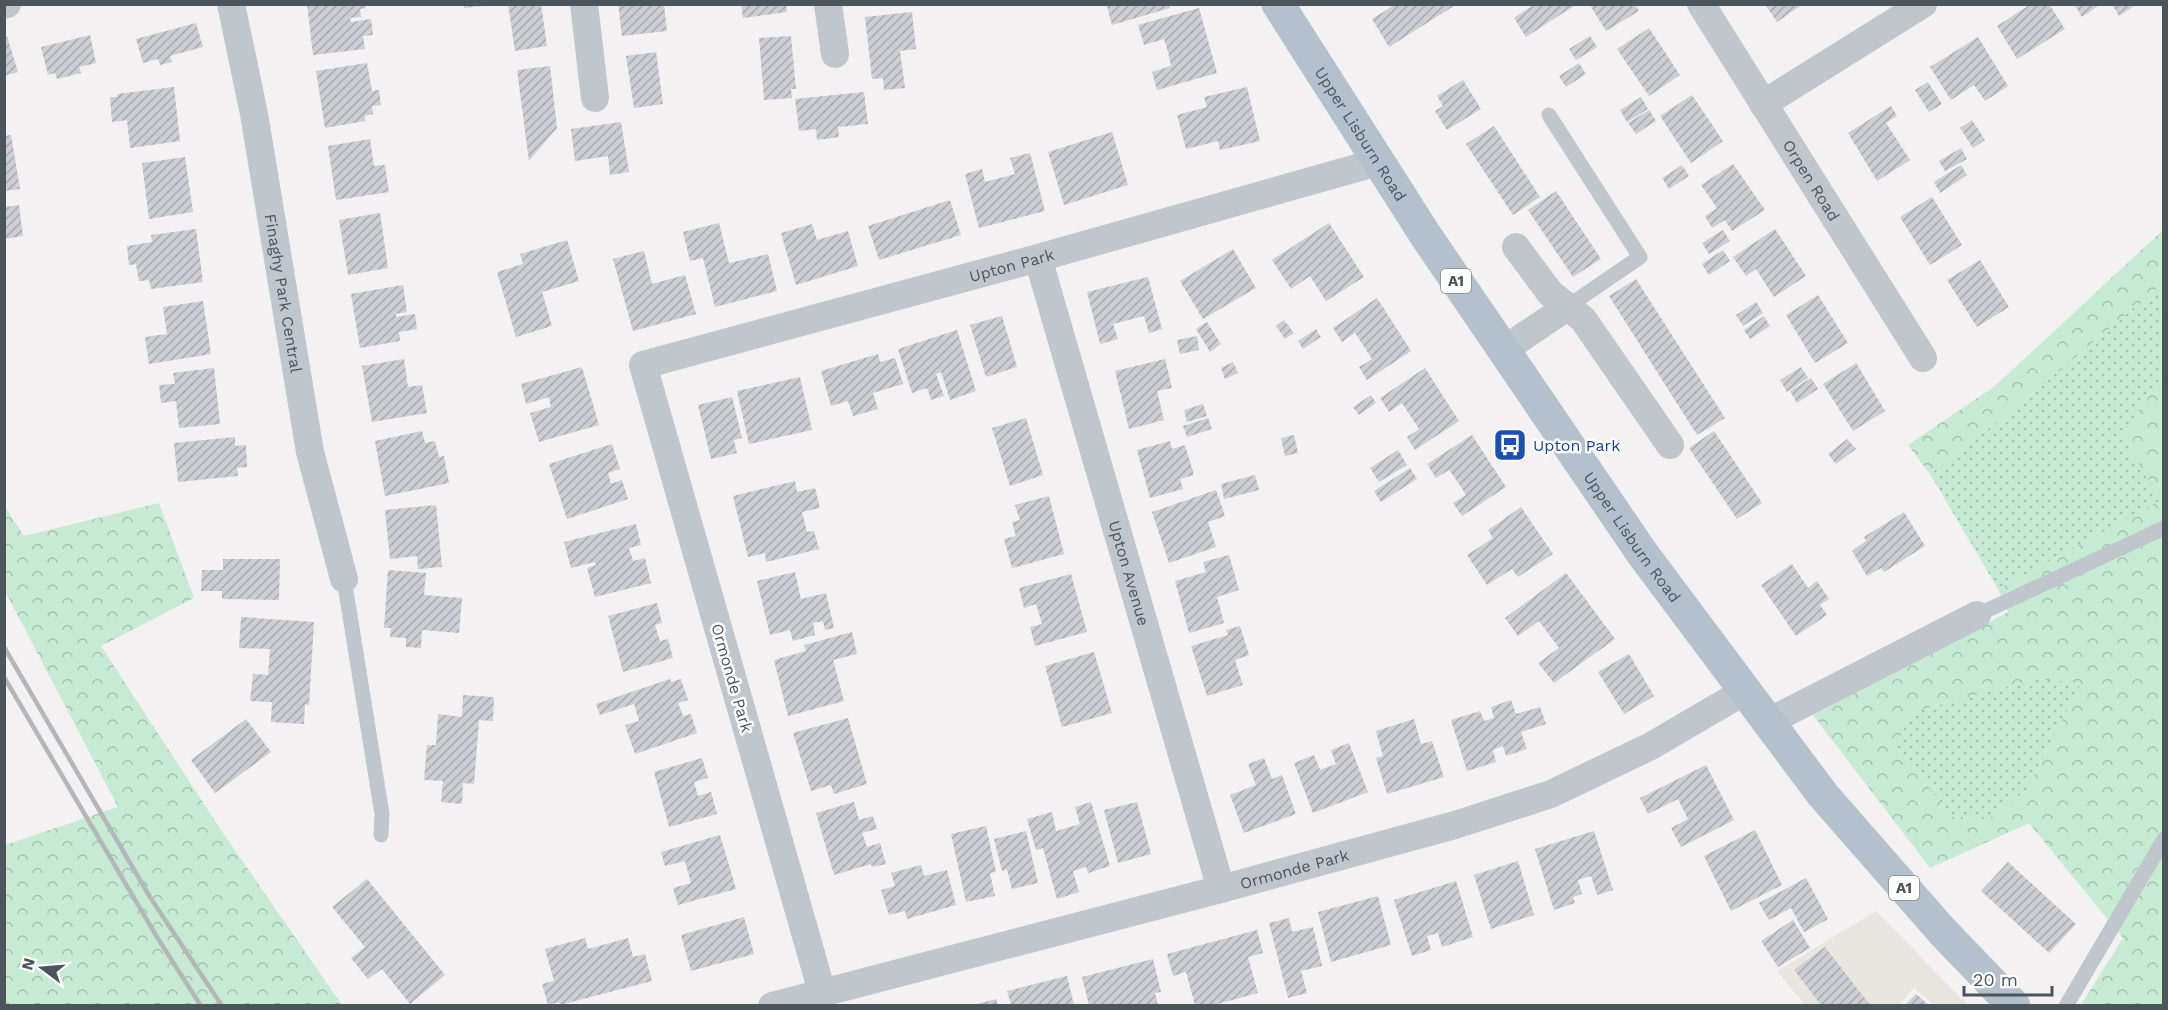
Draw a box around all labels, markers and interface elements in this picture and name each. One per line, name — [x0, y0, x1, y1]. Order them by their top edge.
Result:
street label: Upper Lisburn Road — [1311, 63, 1411, 204]
street label: Orpen Road — [1779, 136, 1844, 224]
street label: Finaghy Park Central — [261, 212, 306, 374]
street label: Upton Park — [967, 244, 1056, 286]
road number: A1 — [1441, 269, 1471, 293]
bus stop icon: Upton Park — [1492, 427, 1528, 463]
place label: Upton Park — [1533, 436, 1620, 455]
street label: Upper Lisburn Road — [1580, 468, 1685, 606]
street label: Upton Avenue — [1105, 518, 1154, 628]
street label: Ormonde Park — [707, 621, 757, 735]
street label: Ormonde Park — [1238, 845, 1351, 893]
road number: A1 — [1889, 876, 1919, 900]
north arrow — [12, 938, 72, 998]
text: N — [17, 956, 39, 972]
scale bar — [1964, 959, 2052, 997]
text: 20 m — [1973, 969, 2018, 990]

